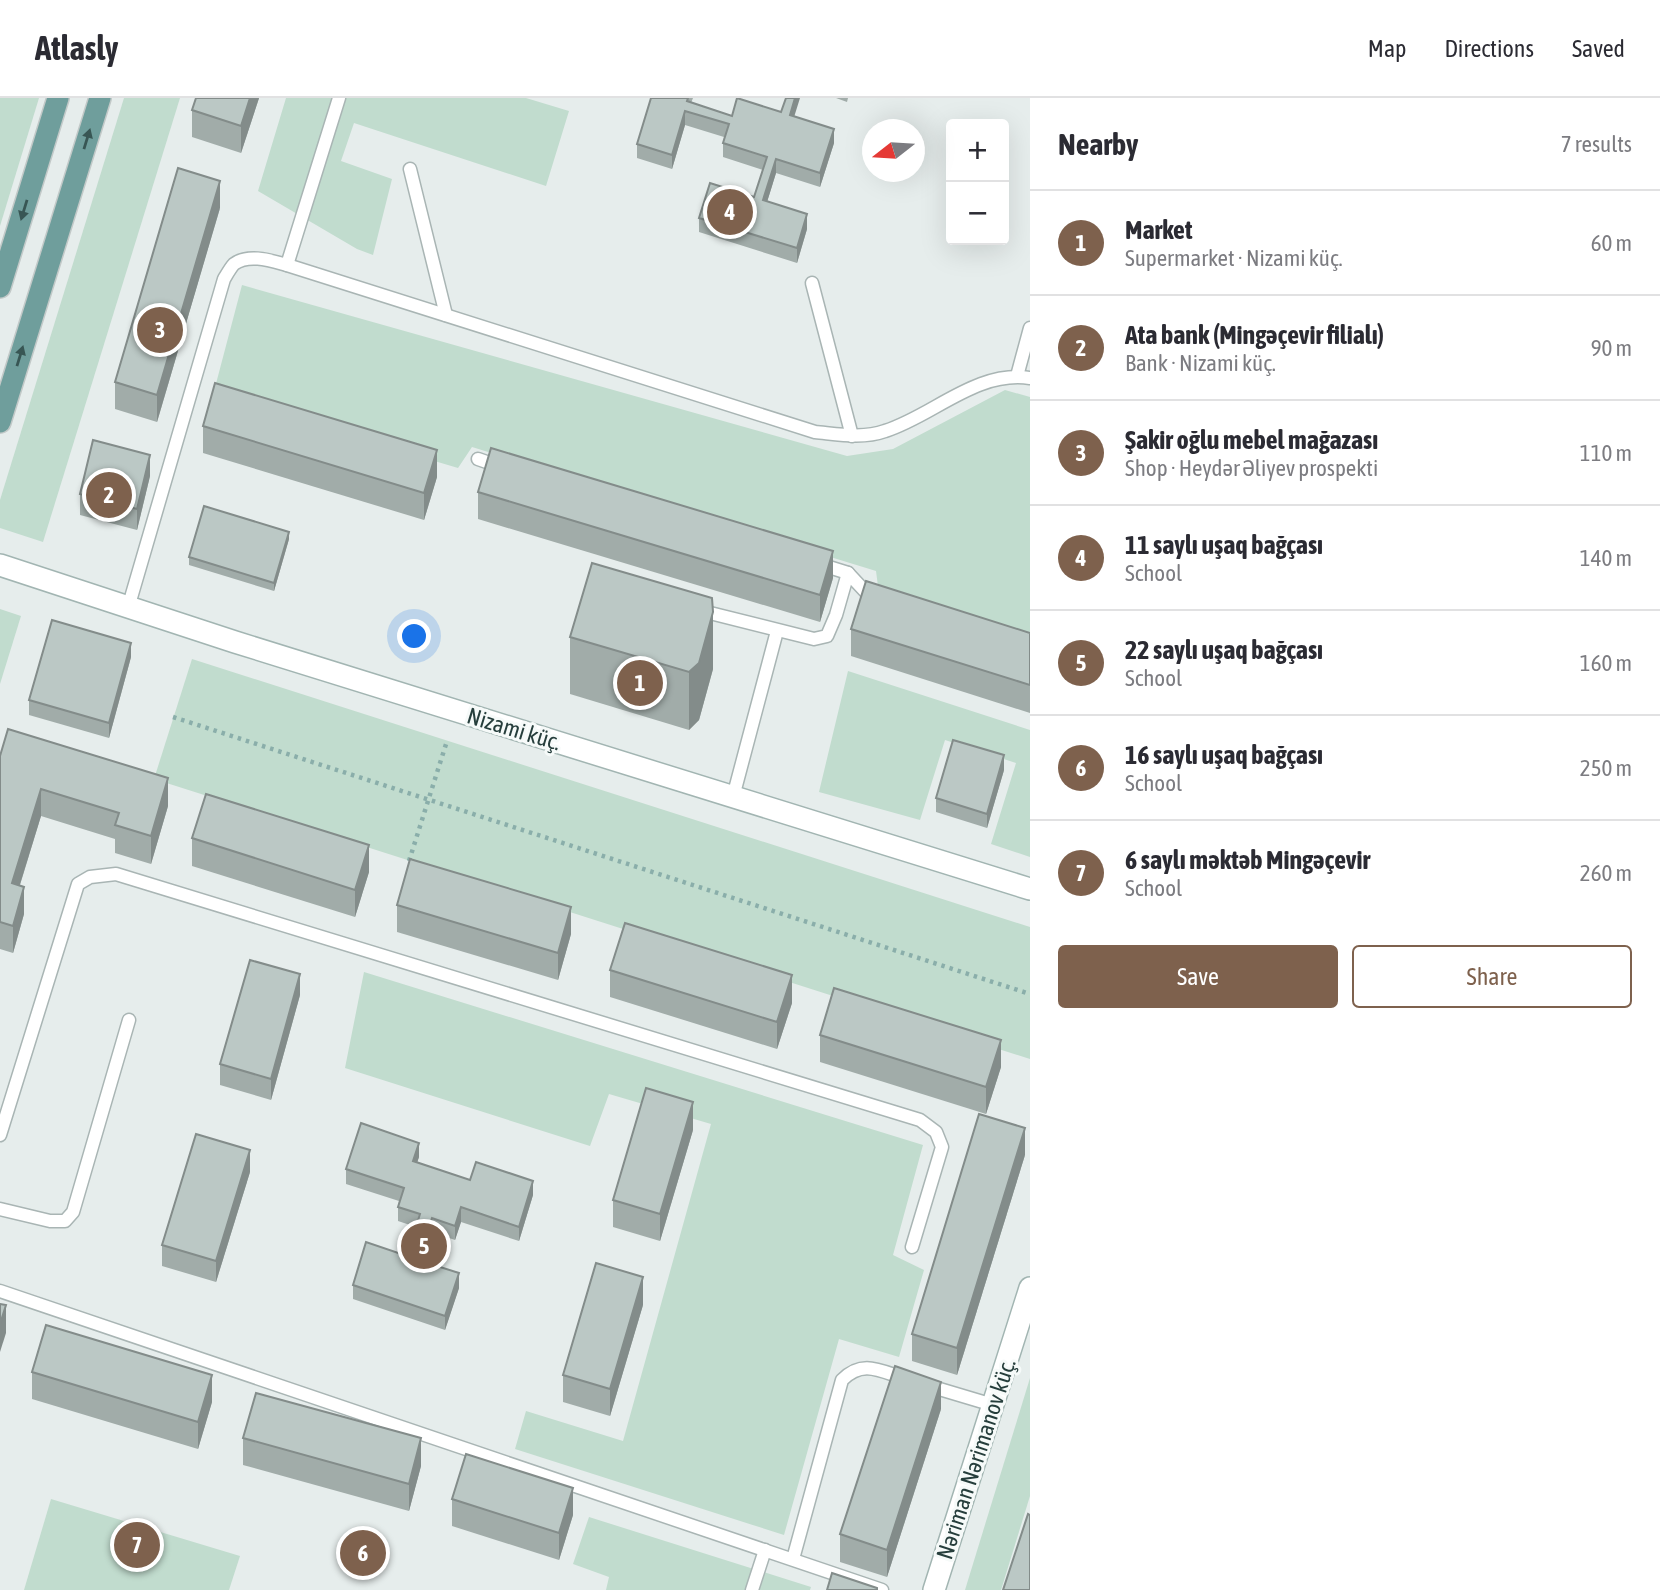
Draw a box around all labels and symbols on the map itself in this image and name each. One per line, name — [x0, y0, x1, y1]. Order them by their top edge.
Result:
north arrow — [862, 119, 925, 182]
one-way arrow — [83, 128, 93, 149]
pin: 4 — [707, 186, 753, 238]
one-way arrow — [18, 200, 28, 221]
pin: 3 — [137, 304, 183, 356]
one-way arrow — [16, 346, 26, 367]
pin: 2 — [86, 469, 132, 521]
your location — [397, 619, 431, 653]
pin: 1 — [617, 657, 663, 709]
street label: Nizami küç. — [464, 702, 564, 756]
pin: 5 — [401, 1220, 447, 1272]
street label: Nəriman Nərimanov küç. — [931, 1356, 1021, 1562]
pin: 7 — [114, 1519, 160, 1571]
pin: 6 — [340, 1527, 386, 1579]

